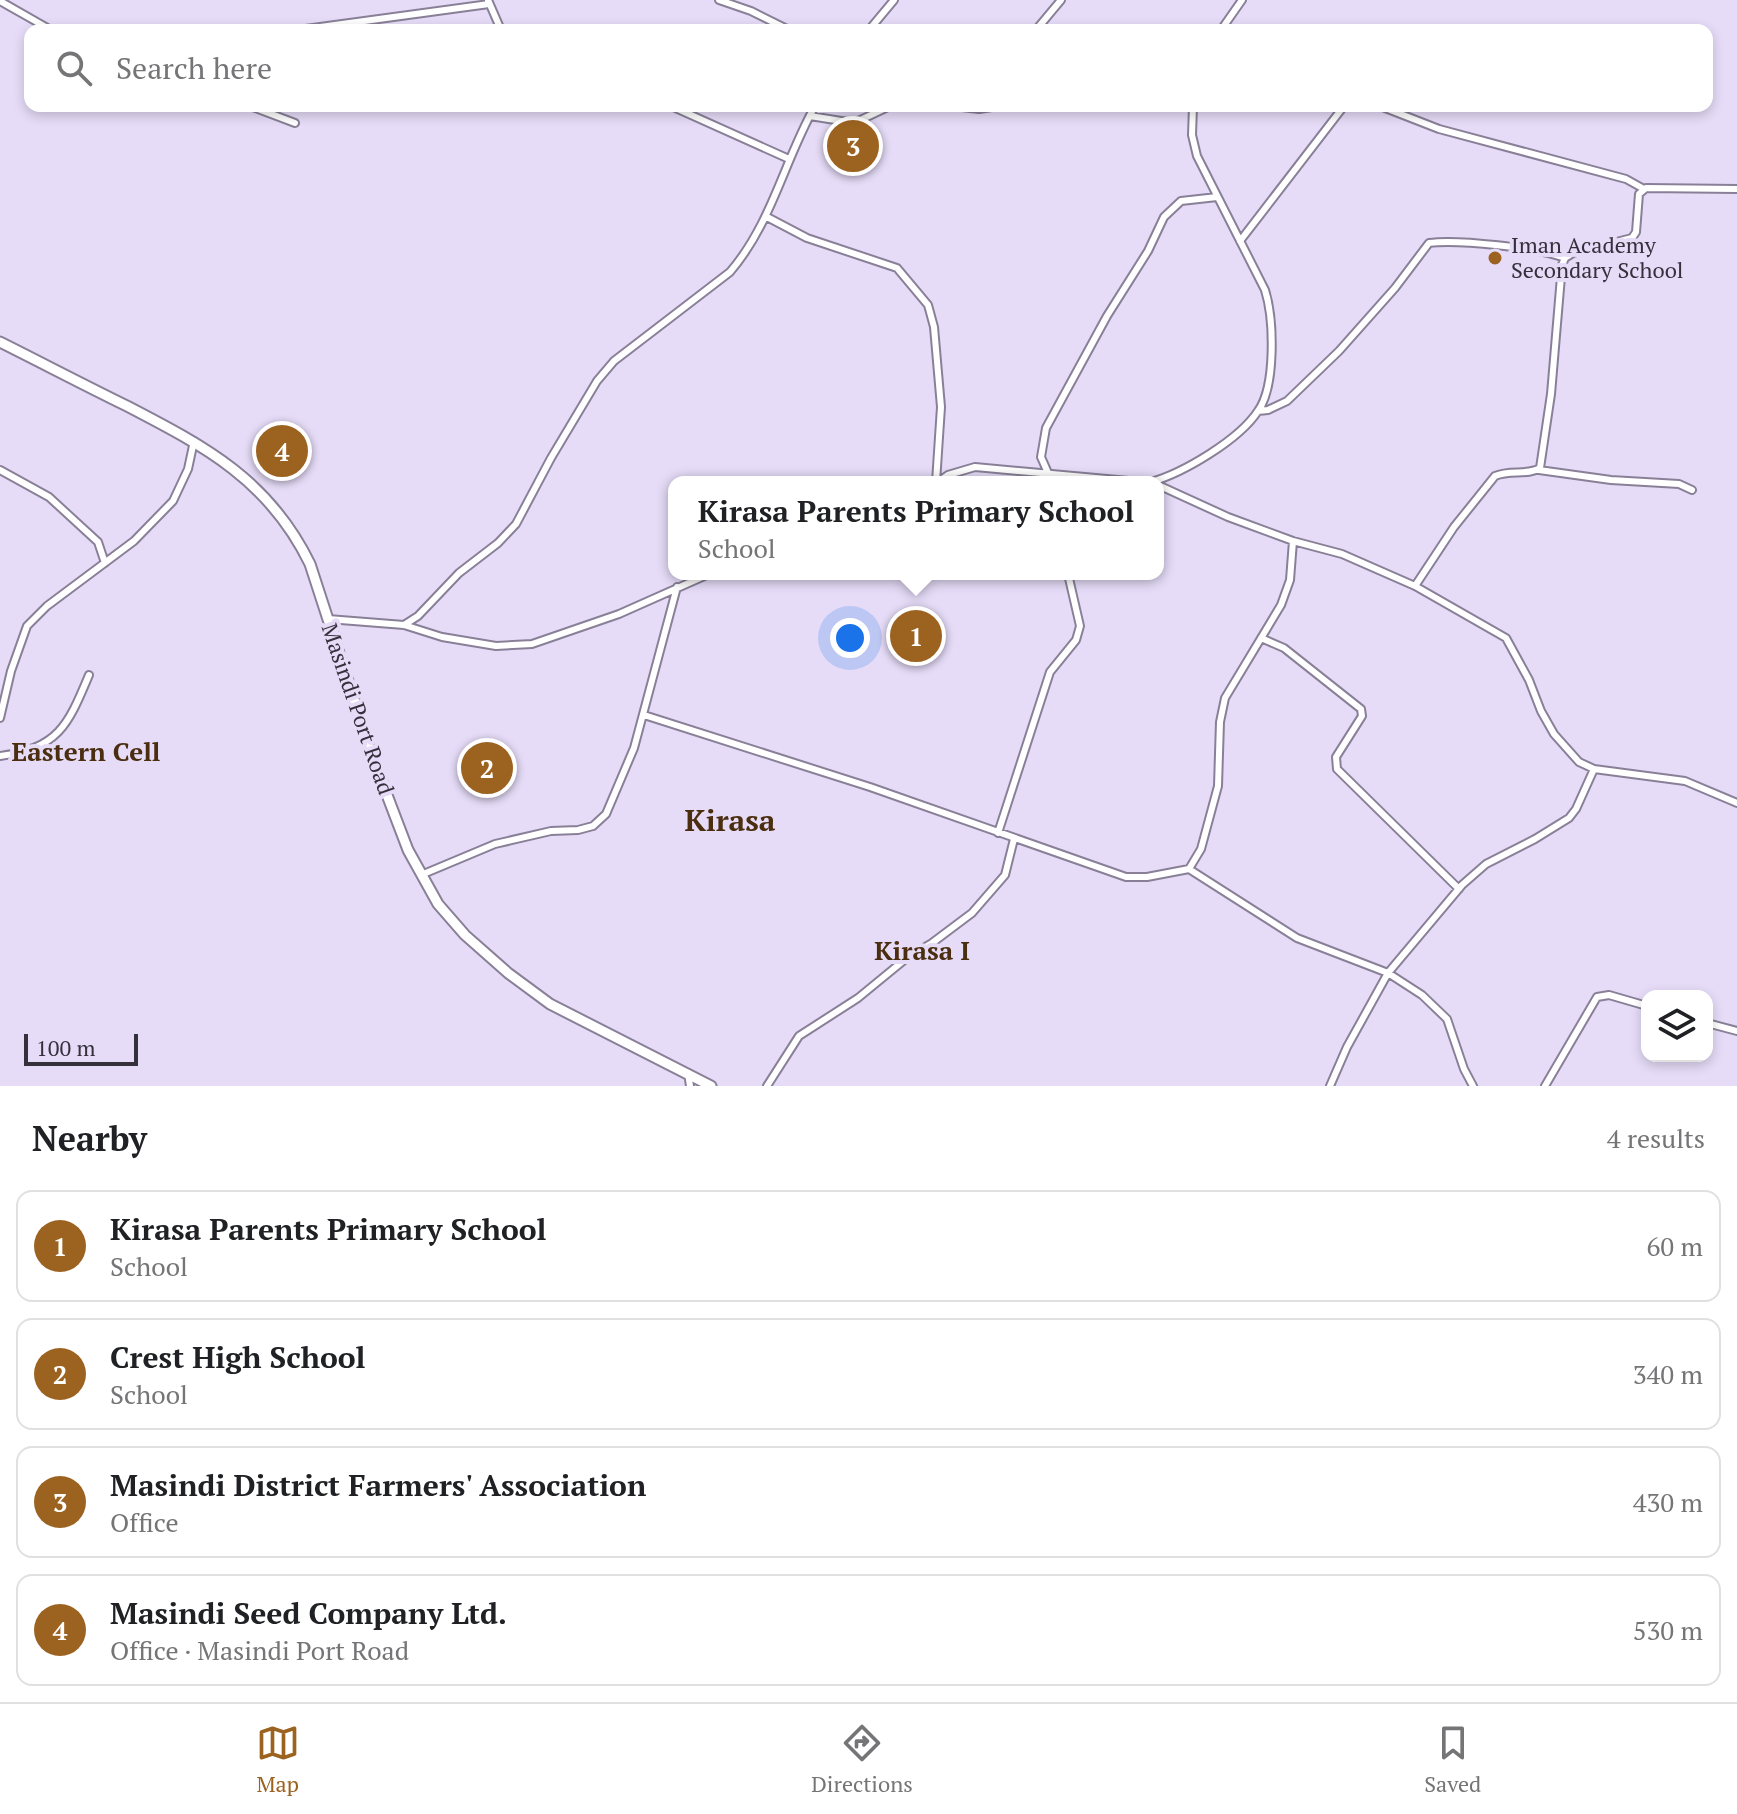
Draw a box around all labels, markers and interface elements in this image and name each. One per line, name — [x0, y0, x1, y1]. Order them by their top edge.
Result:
search box — [24, 24, 1713, 112]
icon: search — [52, 46, 96, 90]
text: Search here — [116, 48, 272, 88]
pin: 3 — [827, 116, 879, 176]
place label: Iman Academy Secondary School — [1511, 230, 1683, 284]
marker: Iman Academy Secondary School — [1486, 249, 1504, 267]
pin: 4 — [256, 421, 308, 481]
popup — [668, 476, 1164, 580]
text: Kirasa Parents Primary School — [698, 491, 1134, 531]
text: School — [698, 531, 776, 565]
pin: 1 — [890, 606, 942, 666]
your location — [830, 618, 870, 658]
street label: Masindi Port Road — [316, 619, 401, 798]
district label: Eastern Cell — [12, 734, 160, 768]
pin: 2 — [461, 738, 513, 798]
district label: Kirasa — [684, 800, 776, 840]
district label: Kirasa I — [874, 933, 970, 967]
map controls — [1641, 990, 1713, 1062]
button: layers — [1641, 990, 1713, 1062]
scale bar — [24, 1030, 138, 1066]
text: 100 m — [36, 1033, 96, 1062]
text: Nearby — [32, 1116, 147, 1161]
text: 4 results — [1607, 1121, 1705, 1155]
text: Kirasa Parents Primary School — [110, 1209, 547, 1249]
text: 1 — [53, 1229, 67, 1263]
text: 60 m — [1647, 1229, 1703, 1263]
text: School — [110, 1249, 188, 1283]
text: Crest High School — [110, 1337, 366, 1377]
text: 2 — [53, 1357, 67, 1391]
text: 340 m — [1633, 1357, 1703, 1391]
text: School — [110, 1377, 188, 1411]
text: Masindi District Farmers' Association — [110, 1465, 646, 1505]
text: 3 — [53, 1485, 67, 1519]
text: 430 m — [1633, 1485, 1703, 1519]
text: Office — [110, 1505, 178, 1539]
text: Masindi Seed Company Ltd. — [110, 1593, 507, 1633]
text: 4 — [53, 1613, 67, 1647]
text: 530 m — [1633, 1613, 1703, 1647]
text: Office · Masindi Port Road — [110, 1633, 409, 1667]
tab: Map — [256, 1721, 300, 1798]
tab: Directions — [811, 1721, 913, 1798]
tab: Saved — [1424, 1721, 1481, 1798]

